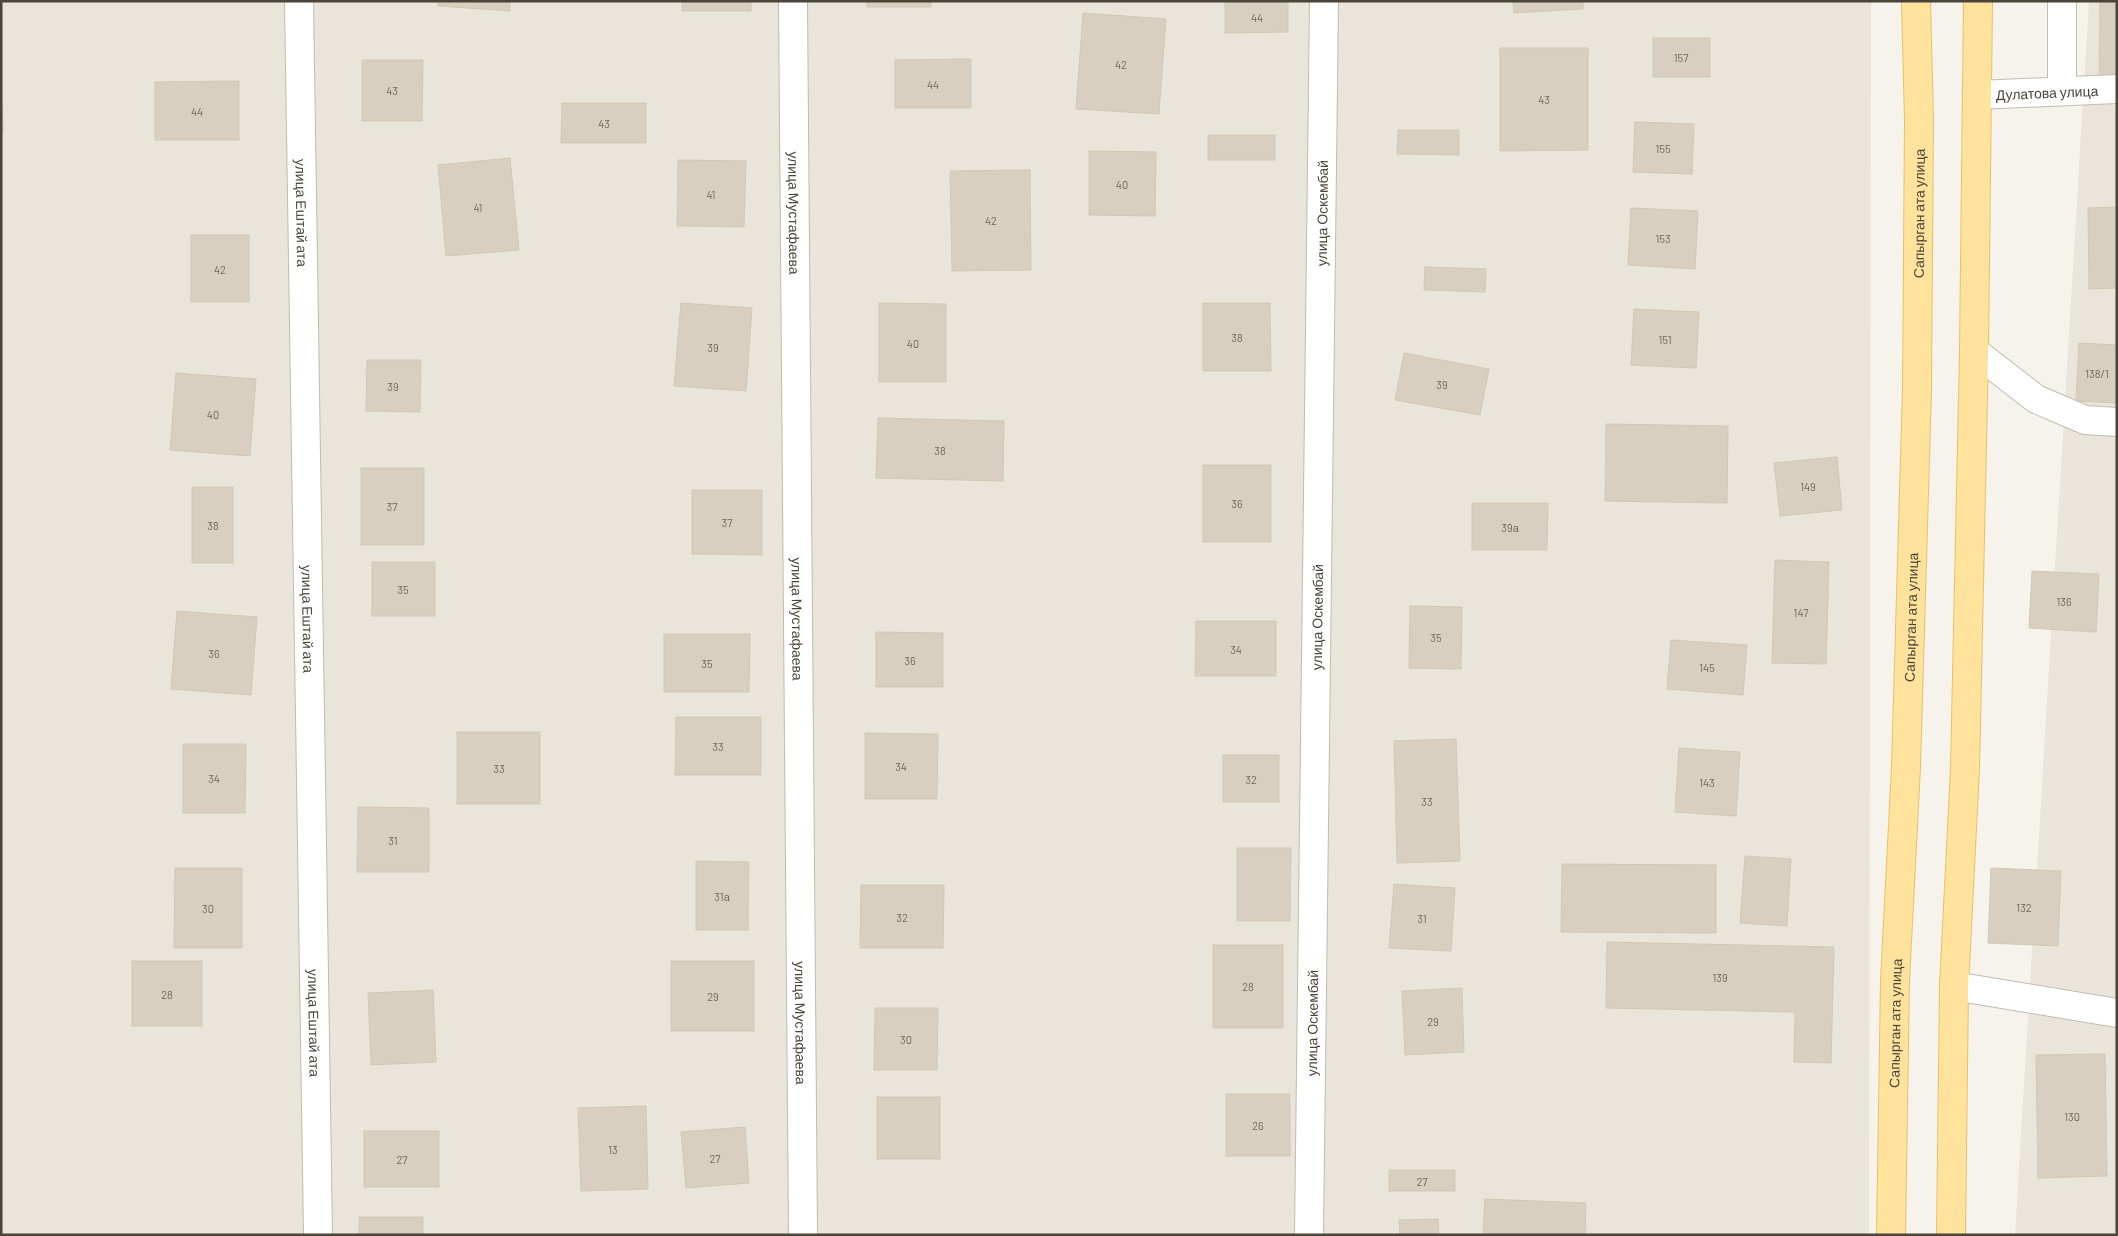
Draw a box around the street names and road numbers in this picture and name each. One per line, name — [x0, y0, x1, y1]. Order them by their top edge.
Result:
street label: Дулатова улица — [1995, 81, 2099, 103]
street label: Сапырган ата улица — [1909, 148, 1927, 278]
street label: улица Мустафаева — [786, 151, 804, 275]
street label: улица Ештай ата — [293, 159, 312, 267]
street label: улица Оскембай — [1312, 160, 1331, 266]
street label: Сапырган ата улица — [1900, 552, 1921, 682]
street label: улица Мустафаева — [789, 557, 807, 681]
street label: улица Оскембай — [1307, 564, 1326, 670]
street label: улица Ештай ата — [299, 565, 318, 673]
street label: Сапырган ата улица — [1885, 958, 1905, 1088]
street label: улица Мустафаева — [792, 961, 810, 1085]
street label: улица Ештай ата — [305, 969, 324, 1077]
street label: улица Оскембай — [1302, 970, 1321, 1076]

